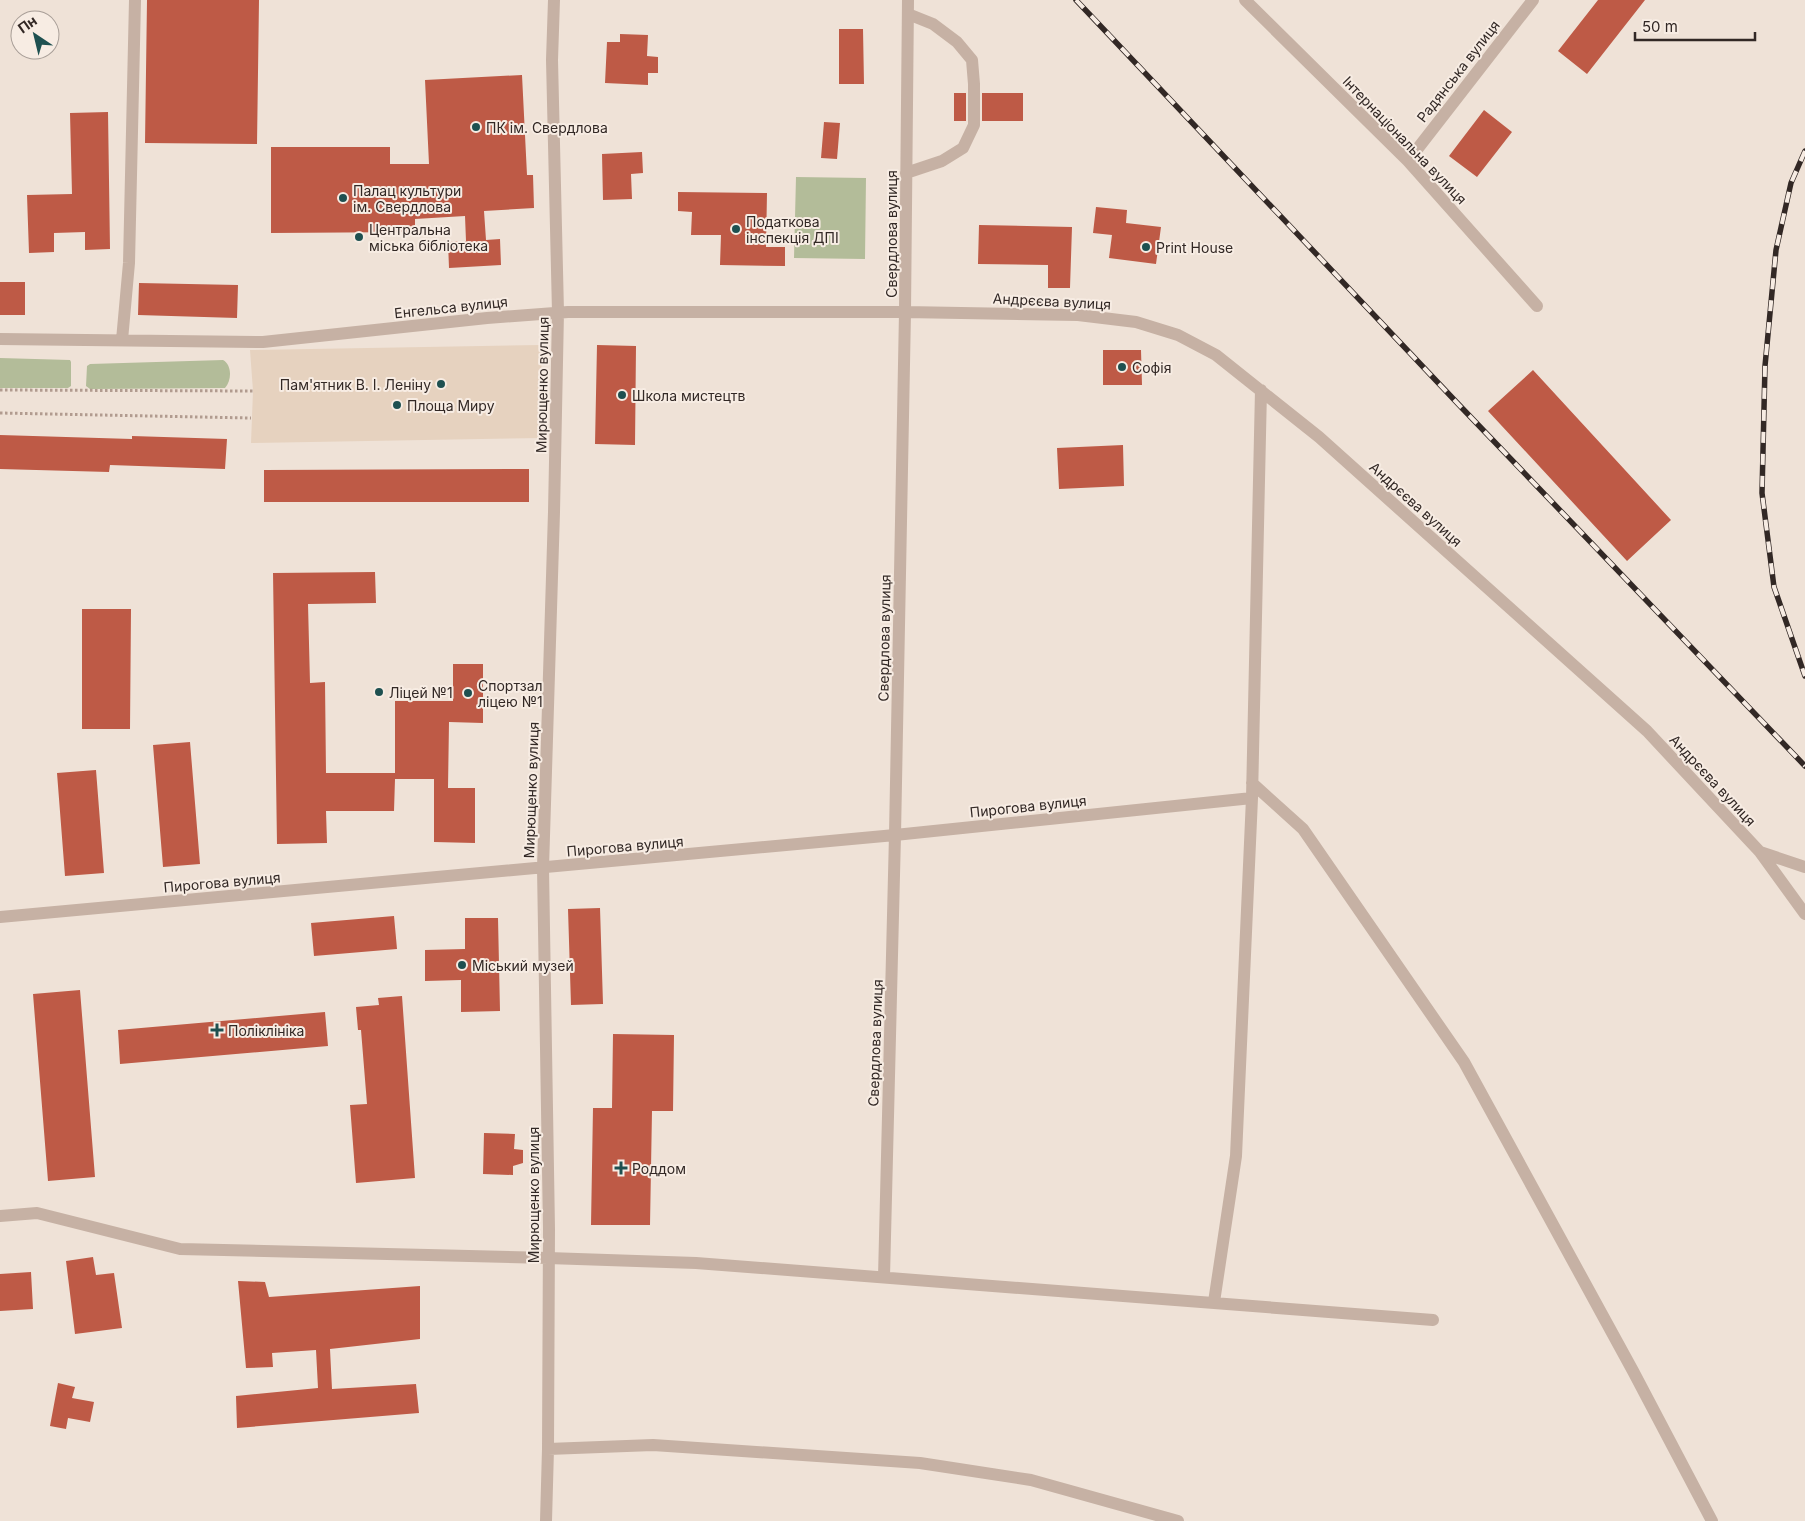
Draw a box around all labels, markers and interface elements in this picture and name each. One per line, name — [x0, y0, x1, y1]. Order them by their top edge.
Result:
north arrow — [10, 10, 60, 60]
scale bar — [1635, 10, 1755, 42]
text: Пн — [15, 11, 40, 36]
street label: Радянська вулиця — [1413, 17, 1503, 125]
text: 50 m — [1642, 17, 1678, 36]
street label: Інтернаціональна вулиця — [1339, 73, 1471, 207]
place label: ПК ім. Свердлова — [486, 119, 608, 136]
marker: ПК ім. Свердлова — [470, 121, 482, 133]
street label: Свердлова вулиця — [883, 170, 900, 298]
place label: Палац культури ім. Свердлова — [353, 182, 461, 215]
marker: Палац культури ім. Свердлова — [337, 192, 349, 204]
place label: Податкова інспекція ДПІ — [746, 213, 839, 246]
place label: Центральна міська бібліотека — [369, 221, 488, 254]
marker: Податкова інспекція ДПІ — [730, 223, 742, 235]
marker: Центральна міська бібліотека — [353, 231, 365, 243]
place label: Print House — [1156, 239, 1233, 256]
marker: Print House — [1140, 241, 1152, 253]
street label: Андрєєва вулиця — [992, 289, 1112, 313]
street label: Енгельса вулиця — [393, 293, 509, 321]
street label: Мирющенко вулиця — [532, 317, 552, 453]
place label: Софія — [1132, 359, 1171, 376]
marker: Софія — [1116, 361, 1128, 373]
place label: Пам'ятник В. І. Леніну — [280, 376, 431, 393]
marker: Пам'ятник В. І. Леніну — [435, 378, 447, 390]
place label: Школа мистецтв — [632, 387, 746, 404]
marker: Школа мистецтв — [616, 389, 628, 401]
place label: Площа Миру — [407, 397, 495, 414]
marker: Площа Миру — [391, 399, 403, 411]
street label: Андрєєва вулиця — [1366, 458, 1466, 550]
street label: Свердлова вулиця — [874, 574, 894, 702]
place label: Спортзал ліцею №1 — [478, 677, 543, 710]
place label: Ліцей №1 — [389, 684, 453, 701]
marker: Ліцей №1 — [373, 686, 385, 698]
marker: Спортзал ліцею №1 — [462, 687, 474, 699]
street label: Мирющенко вулиця — [520, 721, 542, 859]
street label: Андрєєва вулиця — [1666, 731, 1760, 829]
street label: Пирогова вулиця — [969, 791, 1087, 821]
street label: Пирогова вулиця — [566, 832, 684, 860]
street label: Пирогова вулиця — [163, 868, 281, 896]
place label: Міський музей — [472, 957, 574, 974]
marker: Міський музей — [456, 959, 468, 971]
street label: Свердлова вулиця — [864, 979, 886, 1107]
place label: Поліклініка — [228, 1022, 304, 1039]
marker: Поліклініка — [210, 1023, 224, 1037]
street label: Мирющенко вулиця — [525, 1127, 542, 1263]
place label: Роддом — [632, 1160, 686, 1177]
marker: Роддом — [614, 1161, 628, 1175]

